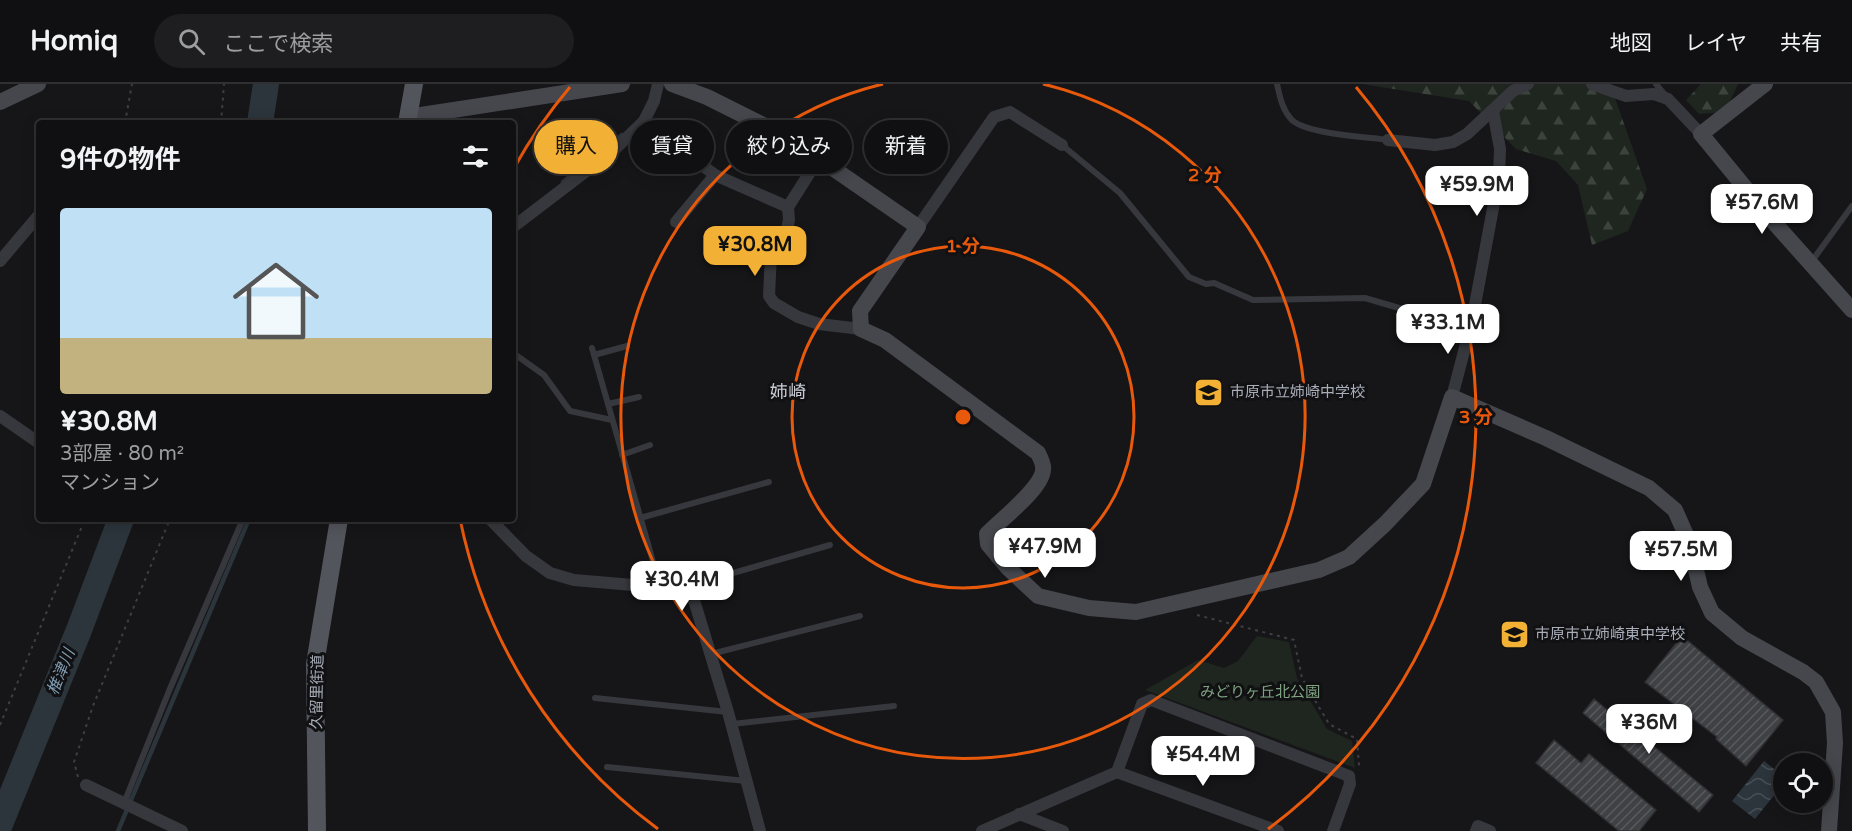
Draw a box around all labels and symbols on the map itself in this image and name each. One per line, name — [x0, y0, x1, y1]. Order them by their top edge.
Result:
text: 2 分 — [1188, 164, 1222, 186]
pin: ¥59.9M — [1428, 166, 1526, 217]
pin: ¥57.6M — [1713, 184, 1811, 235]
pin: ¥30.8M — [706, 226, 804, 277]
text: 1 分 — [946, 235, 980, 257]
pin: ¥33.1M — [1399, 304, 1497, 355]
school or university icon: 市原市立姉崎中学校 — [1193, 376, 1225, 408]
district label: 姉崎 — [770, 381, 806, 403]
place label: 市原市立姉崎中学校 — [1230, 383, 1365, 401]
text: 3 分 — [1459, 406, 1493, 428]
centre of rings — [953, 407, 973, 427]
pin: ¥47.9M — [996, 528, 1094, 579]
pin: ¥57.5M — [1632, 531, 1730, 582]
pin: ¥30.4M — [633, 561, 731, 612]
school or university icon: 市原市立姉崎東中学校 — [1498, 618, 1530, 650]
place label: 市原市立姉崎東中学校 — [1535, 625, 1685, 643]
water label: 椎津川 — [43, 644, 80, 698]
street label: 久留里街道 — [307, 654, 327, 730]
park label: みどりヶ丘北公園 — [1200, 683, 1320, 701]
pin: ¥36M — [1613, 704, 1685, 755]
pin: ¥54.4M — [1154, 736, 1252, 787]

